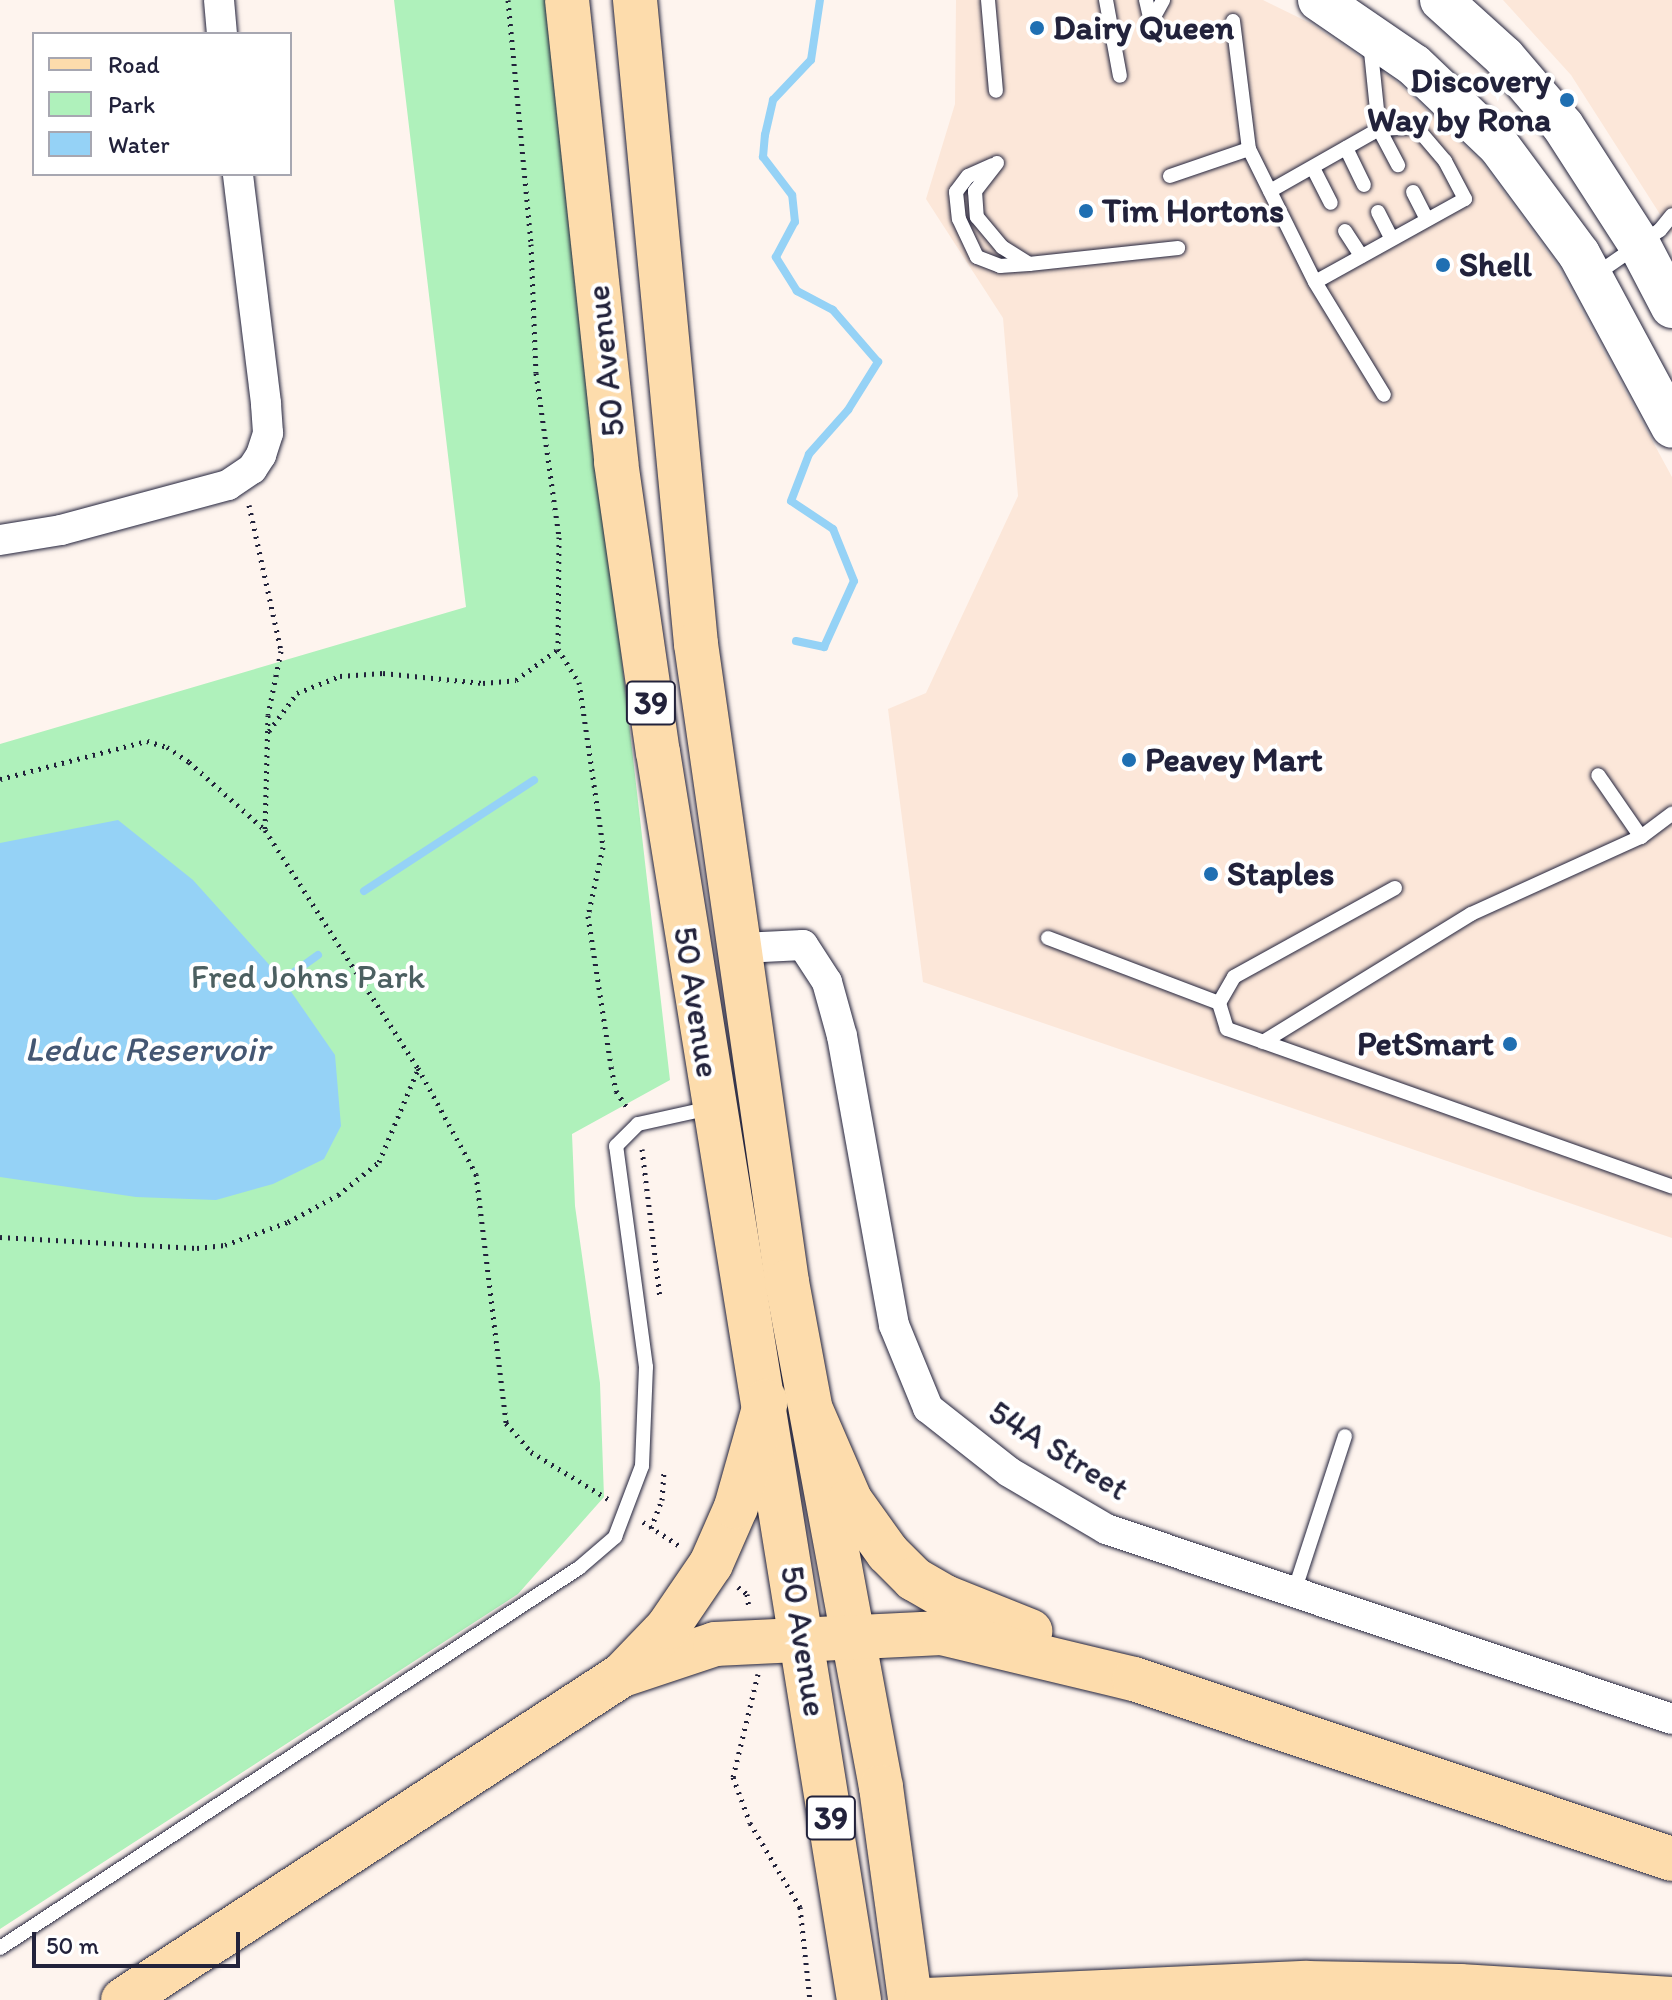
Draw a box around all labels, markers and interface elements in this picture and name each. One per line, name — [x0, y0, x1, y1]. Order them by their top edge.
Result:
place label: Dairy Queen — [1053, 8, 1234, 48]
marker: Dairy Queen — [1028, 19, 1046, 37]
legend — [32, 32, 292, 176]
text: Road — [108, 50, 160, 79]
place label: Discovery Way by Rona — [1367, 60, 1551, 140]
text: Park — [108, 90, 155, 119]
marker: Discovery Way by Rona — [1558, 91, 1576, 109]
text: Water — [108, 130, 170, 159]
place label: Tim Hortons — [1102, 191, 1285, 231]
marker: Tim Hortons — [1077, 202, 1095, 220]
place label: Shell — [1459, 245, 1532, 285]
marker: Shell — [1434, 256, 1452, 274]
street label: 50 Avenue — [577, 283, 633, 439]
road number: 39 — [625, 675, 677, 731]
place label: Peavey Mart — [1145, 740, 1323, 780]
marker: Peavey Mart — [1120, 751, 1138, 769]
place label: Staples — [1227, 854, 1334, 894]
marker: Staples — [1202, 865, 1220, 883]
street label: 50 Avenue — [665, 923, 729, 1081]
park label: Fred Johns Park — [192, 957, 424, 997]
place label: PetSmart — [1357, 1024, 1494, 1064]
water label: Leduc Reservoir — [25, 1027, 269, 1071]
marker: PetSmart — [1501, 1035, 1519, 1053]
street label: 54A Street — [981, 1391, 1137, 1509]
street label: 50 Avenue — [772, 1562, 836, 1720]
road number: 39 — [805, 1790, 857, 1846]
scale bar — [36, 1916, 244, 1966]
text: 50 m — [46, 1931, 99, 1960]

